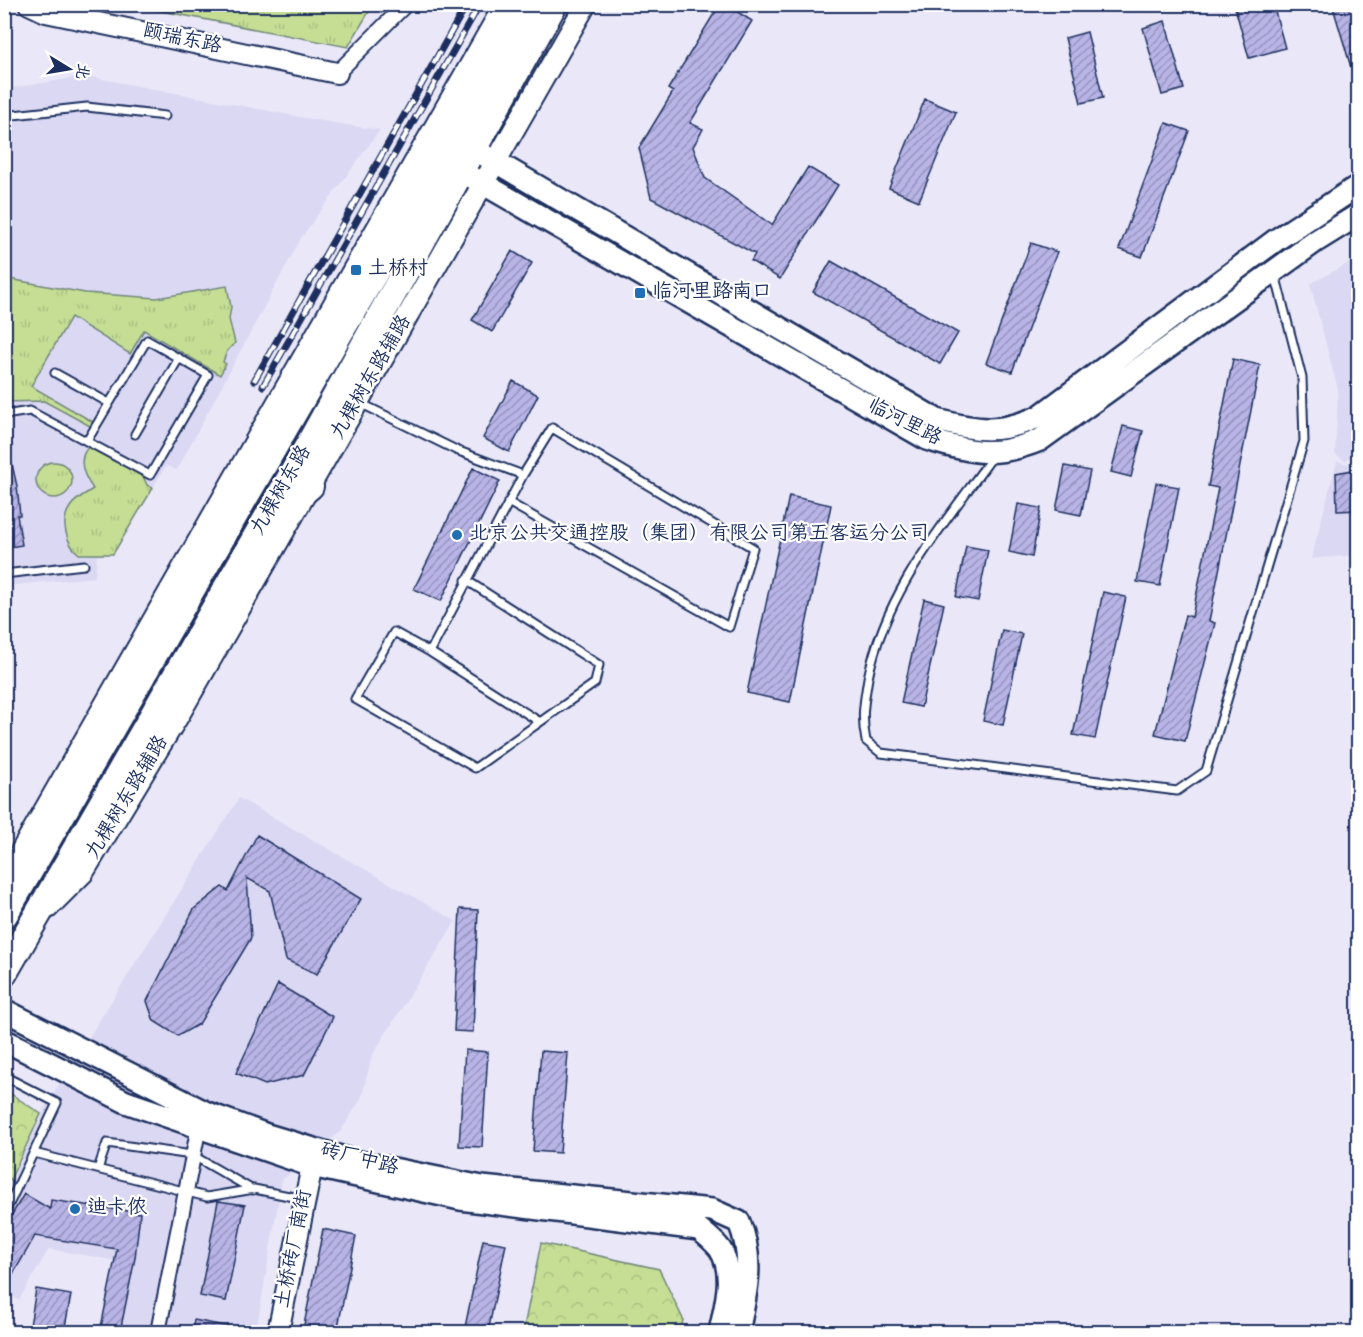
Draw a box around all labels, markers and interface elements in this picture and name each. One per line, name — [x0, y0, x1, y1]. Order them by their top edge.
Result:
street label: 颐瑞东路 — [140, 18, 225, 62]
north arrow — [39, 39, 99, 99]
text: 北 — [68, 61, 94, 81]
place label: 土桥村 — [368, 256, 428, 284]
marker: 土桥村 — [349, 263, 363, 277]
place label: 临河里路南口 — [652, 279, 772, 307]
marker: 临河里路南口 — [633, 286, 647, 300]
street label: 九棵树东路辅路 — [325, 310, 420, 446]
street label: 临河里路 — [862, 392, 947, 454]
street label: 九棵树东路 — [245, 440, 320, 541]
place label: 北京公共交通控股（集团）有限公司第五客运分公司 — [469, 521, 929, 549]
marker: 北京公共交通控股（集团）有限公司第五客运分公司 — [450, 528, 464, 542]
street label: 九棵树东路辅路 — [80, 730, 177, 865]
street label: 砖厂中路 — [317, 1137, 402, 1184]
street label: 土桥砖厂南街 — [270, 1187, 320, 1311]
place label: 迪卡侬 — [87, 1195, 148, 1223]
marker: 迪卡侬 — [68, 1202, 82, 1216]

